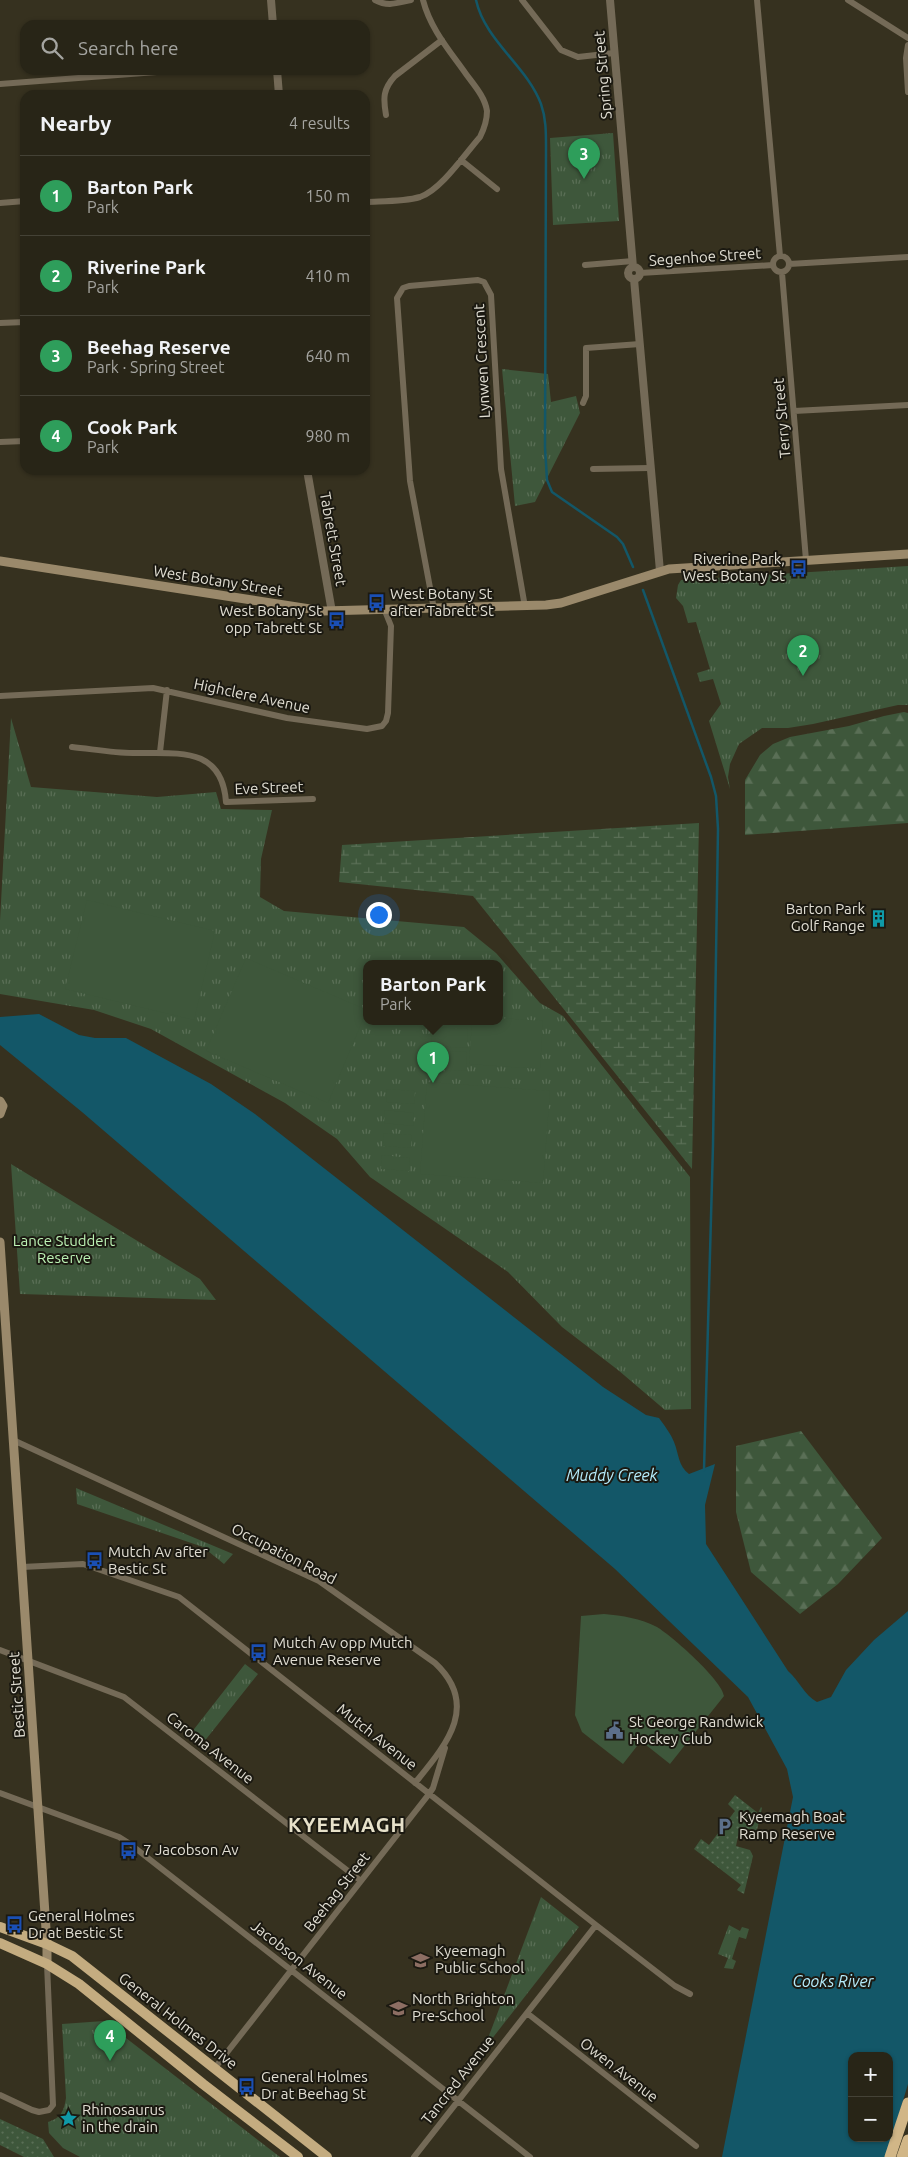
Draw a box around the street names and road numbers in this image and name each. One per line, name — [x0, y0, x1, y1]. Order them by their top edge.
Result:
street label: Spring Street — [590, 30, 615, 120]
street label: Segenhoe Street — [648, 244, 762, 269]
street label: Lynwen Crescent — [470, 303, 493, 419]
street label: Terry Street — [770, 377, 793, 459]
street label: Tabrett Street — [317, 491, 350, 587]
street label: West Botany Street — [152, 562, 284, 599]
street label: Highclere Avenue — [192, 675, 312, 716]
street label: Eve Street — [234, 778, 304, 797]
street label: Occupation Road — [229, 1520, 340, 1587]
street label: Bestic Street — [5, 1651, 28, 1739]
street label: Mutch Avenue — [334, 1700, 421, 1773]
street label: Caroma Avenue — [163, 1708, 257, 1787]
street label: Beehag Street — [300, 1848, 373, 1935]
street label: Jacobson Avenue — [248, 1917, 351, 2002]
street label: General Holmes Drive — [116, 1969, 241, 2072]
street label: Tancred Avenue — [418, 2032, 497, 2127]
street label: Owen Avenue — [577, 2034, 662, 2105]

